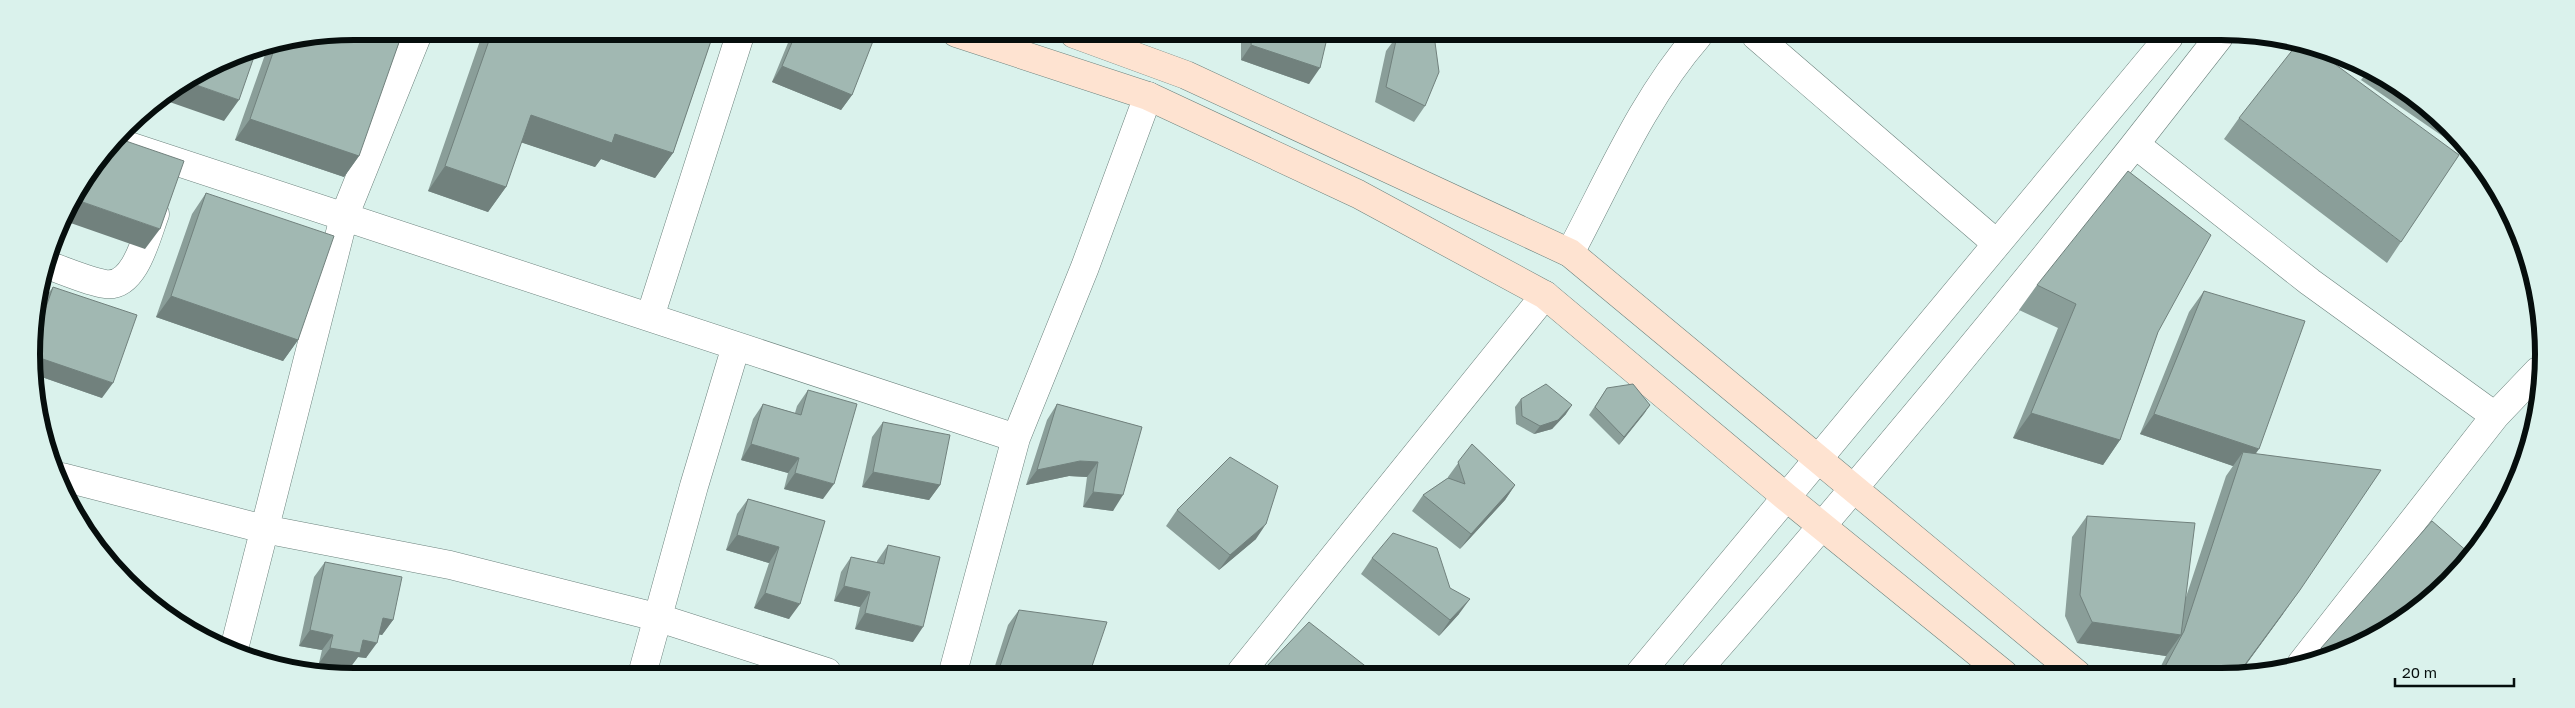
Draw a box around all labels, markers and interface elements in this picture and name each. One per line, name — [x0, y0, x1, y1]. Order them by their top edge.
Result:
scale bar — [2395, 656, 2514, 688]
text: 20 m — [2402, 663, 2437, 681]

